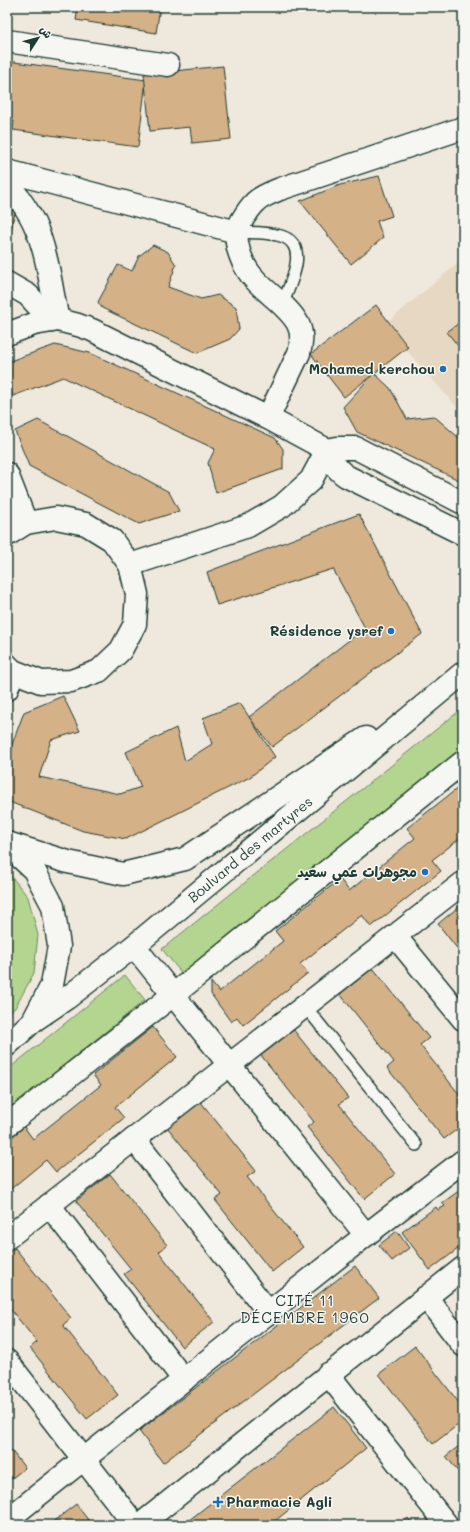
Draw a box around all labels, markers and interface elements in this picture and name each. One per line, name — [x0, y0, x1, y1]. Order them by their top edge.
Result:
north arrow — [18, 18, 58, 58]
text: ش — [37, 23, 56, 41]
place label: Mohamed kerchou — [309, 359, 435, 378]
marker: Mohamed kerchou — [438, 364, 448, 374]
place label: Résidence ysref — [270, 621, 384, 640]
marker: Résidence ysref — [386, 626, 396, 636]
street label: Boulvard des martyres — [184, 792, 316, 906]
place label: مجوهرات عمي سعيد — [297, 862, 417, 885]
marker: مجوهرات عمي سعيد — [420, 867, 430, 877]
district label: CITÉ 11 DÉCEMBRE 1960 — [240, 1290, 370, 1327]
place label: Pharmacie Agli — [226, 1492, 332, 1511]
marker: Pharmacie Agli — [213, 1497, 223, 1507]

